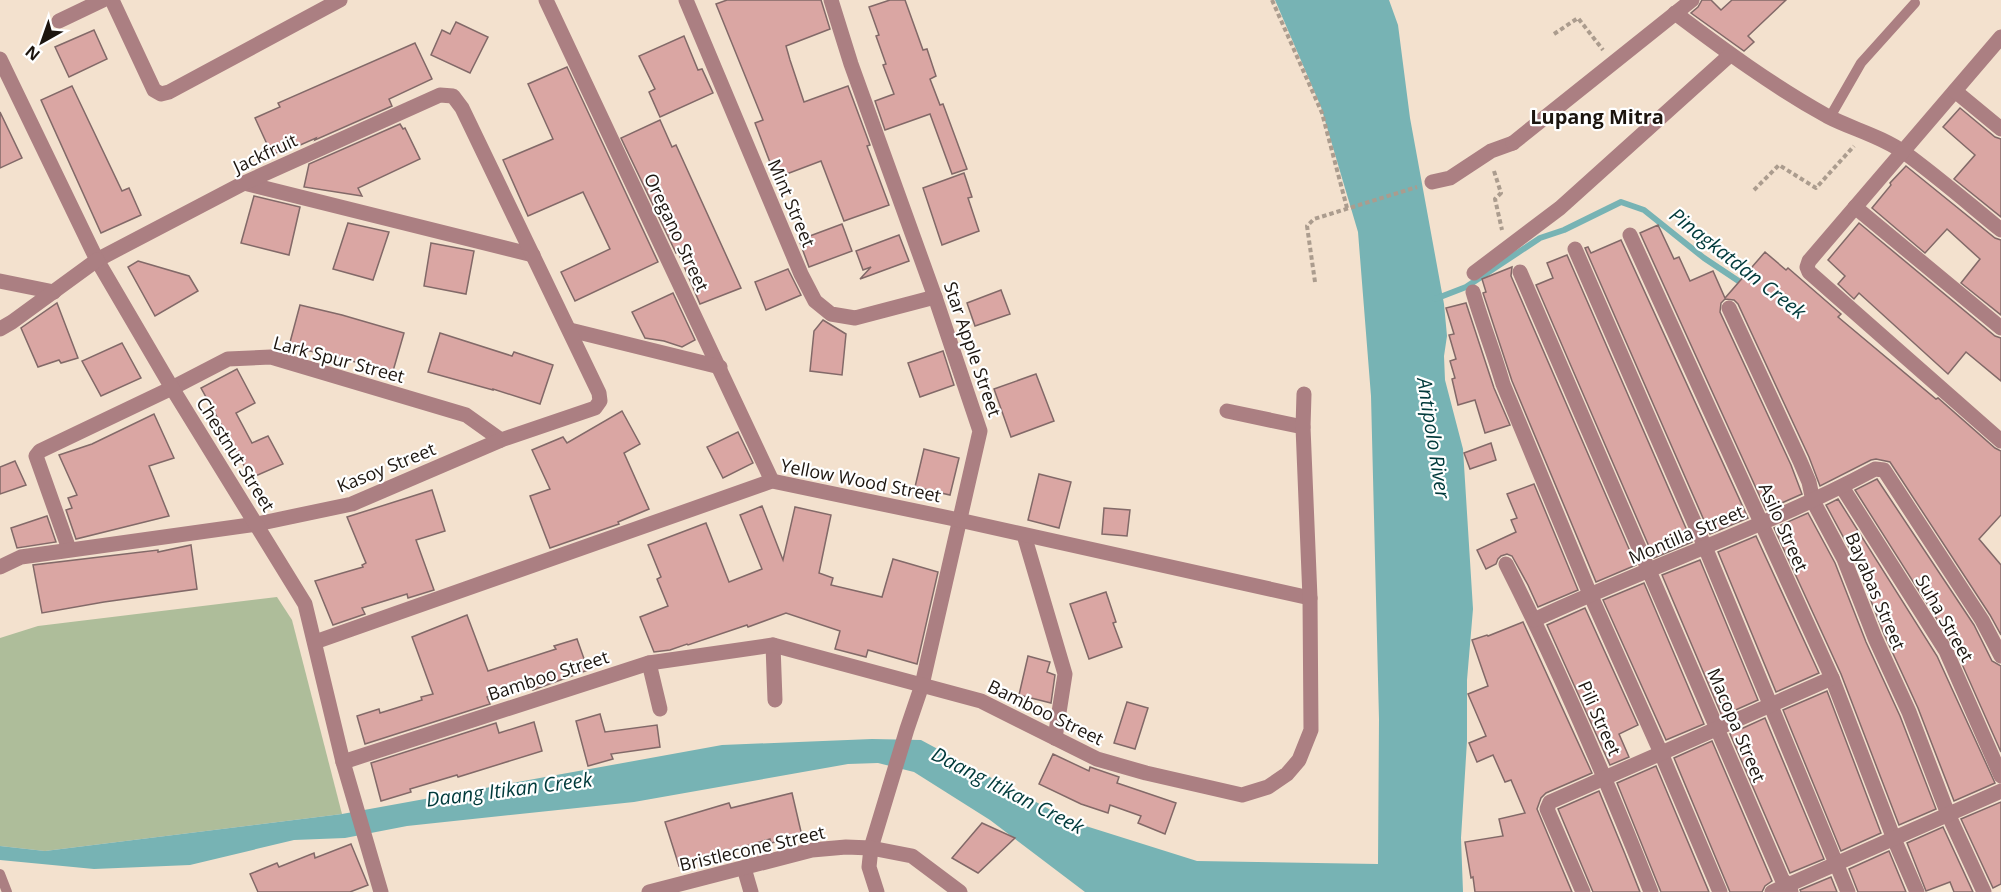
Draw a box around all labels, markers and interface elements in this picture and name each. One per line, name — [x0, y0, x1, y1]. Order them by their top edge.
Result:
north arrow — [12, 12, 72, 72]
text: N — [20, 41, 44, 66]
district label: Lupang Mitra — [1530, 103, 1664, 130]
street label: Jackfruit — [227, 128, 301, 179]
street label: Mint Street — [763, 155, 821, 251]
street label: Oregano Street — [639, 169, 715, 295]
water label: Pinagkatdan Creek — [1664, 201, 1813, 326]
street label: Star Apple Street — [939, 278, 1007, 420]
street label: Lark Spur Street — [271, 330, 407, 388]
water label: Antipolo River — [1411, 374, 1457, 502]
street label: Chestnut Street — [191, 392, 281, 516]
street label: Kasoy Street — [333, 436, 439, 498]
street label: Yellow Wood Street — [779, 453, 943, 507]
street label: Asilo Street — [1754, 479, 1814, 575]
street label: Montilla Street — [1625, 499, 1747, 569]
street label: Bayabas Street — [1840, 529, 1912, 653]
street label: Suha Street — [1910, 570, 1980, 666]
street label: Bamboo Street — [484, 644, 612, 706]
street label: Macopa Street — [1702, 664, 1772, 786]
street label: Bamboo Street — [984, 674, 1108, 750]
street label: Pili Street — [1573, 677, 1627, 759]
water label: Daang Itikan Creek — [927, 740, 1090, 841]
water label: Daang Itikan Creek — [424, 765, 595, 813]
street label: Bristlecone Street — [677, 820, 827, 876]

